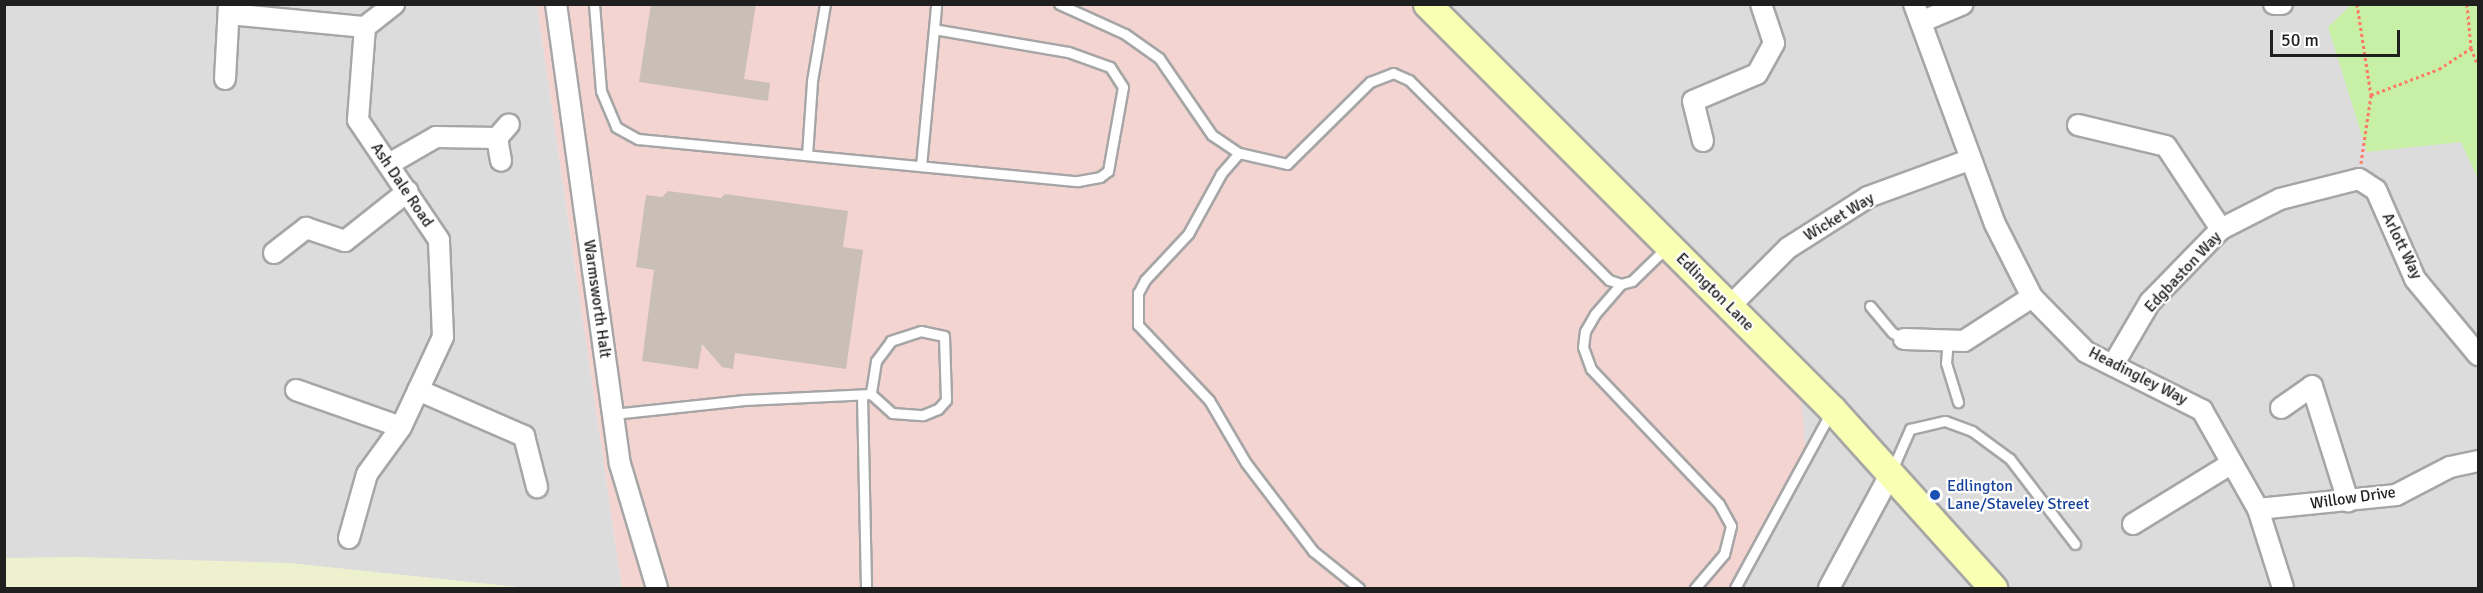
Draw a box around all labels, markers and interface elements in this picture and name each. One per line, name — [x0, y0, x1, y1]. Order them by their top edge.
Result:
scale bar — [2273, 18, 2404, 56]
text: 50 m — [2281, 29, 2319, 51]
street label: Ash Dale Road — [367, 139, 437, 231]
street label: Wicket Way — [1800, 188, 1878, 246]
street label: Arlott Way — [2378, 210, 2426, 282]
street label: Edgbaston Way — [2141, 228, 2225, 316]
street label: Warmsworth Halt — [579, 239, 615, 359]
street label: Edlington Lane — [1672, 249, 1758, 335]
street label: Headingley Way — [2085, 343, 2191, 409]
place label: Edlington Lane/Staveley Street — [1947, 476, 2089, 514]
street label: Willow Drive — [2309, 483, 2397, 513]
marker: Edlington Lane/Staveley Street — [1928, 488, 1942, 502]

